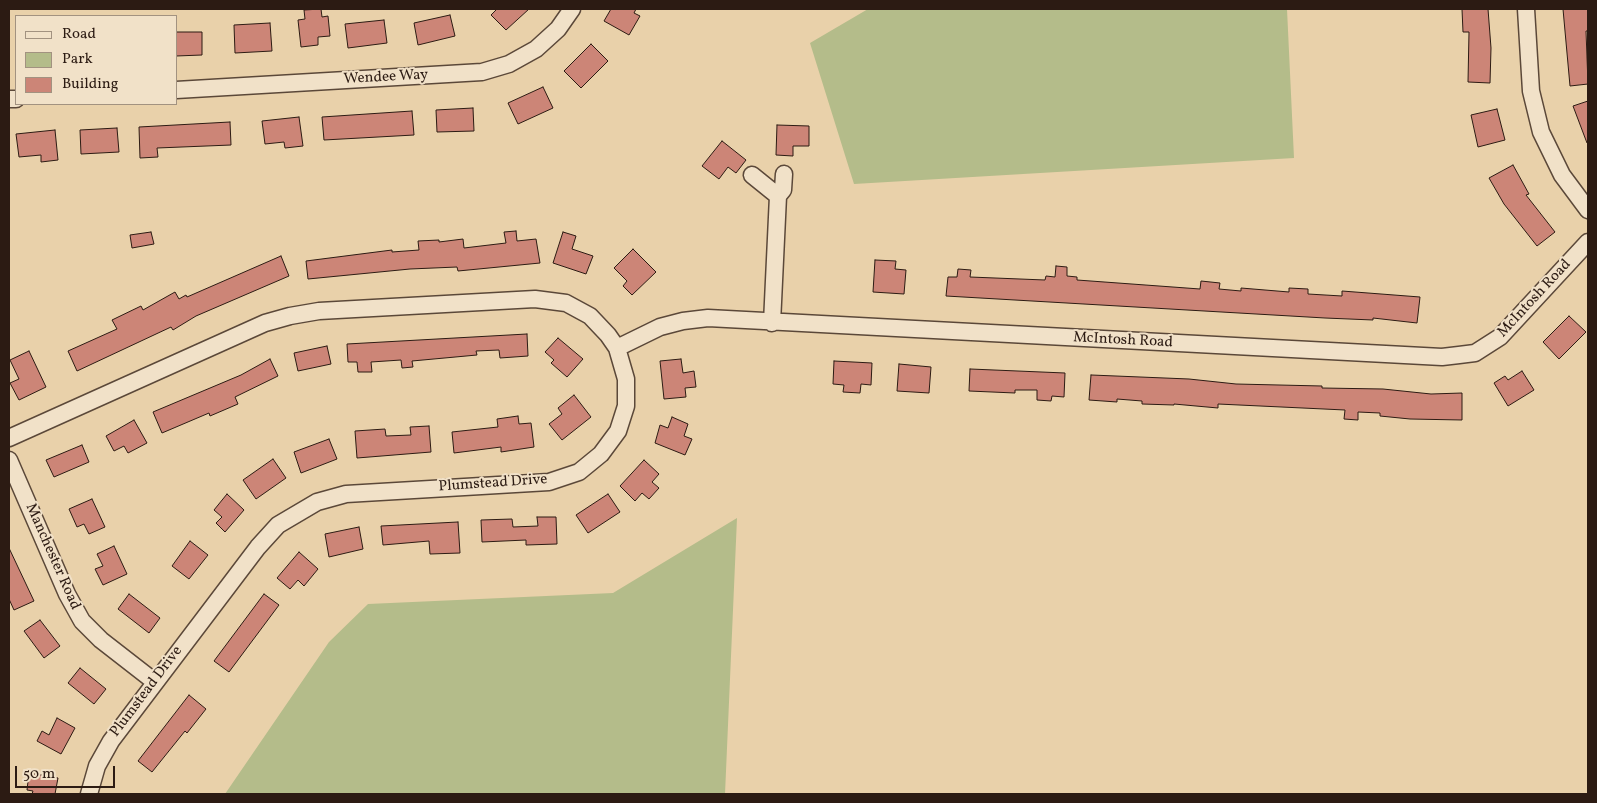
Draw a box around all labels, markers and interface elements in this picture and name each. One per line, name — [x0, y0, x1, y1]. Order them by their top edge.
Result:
legend — [15, 15, 178, 105]
text: Road — [62, 24, 96, 45]
text: Park — [62, 49, 93, 70]
street label: Wendee Way — [343, 67, 429, 89]
text: Building — [62, 74, 118, 95]
street label: McIntosh Road — [1494, 256, 1576, 342]
street label: McIntosh Road — [1073, 329, 1173, 353]
street label: Plumstead Drive — [438, 471, 548, 497]
street label: Manchester Road — [20, 501, 84, 613]
street label: Plumstead Drive — [107, 643, 187, 741]
scale bar — [18, 756, 118, 788]
text: 50 m — [23, 764, 55, 785]

